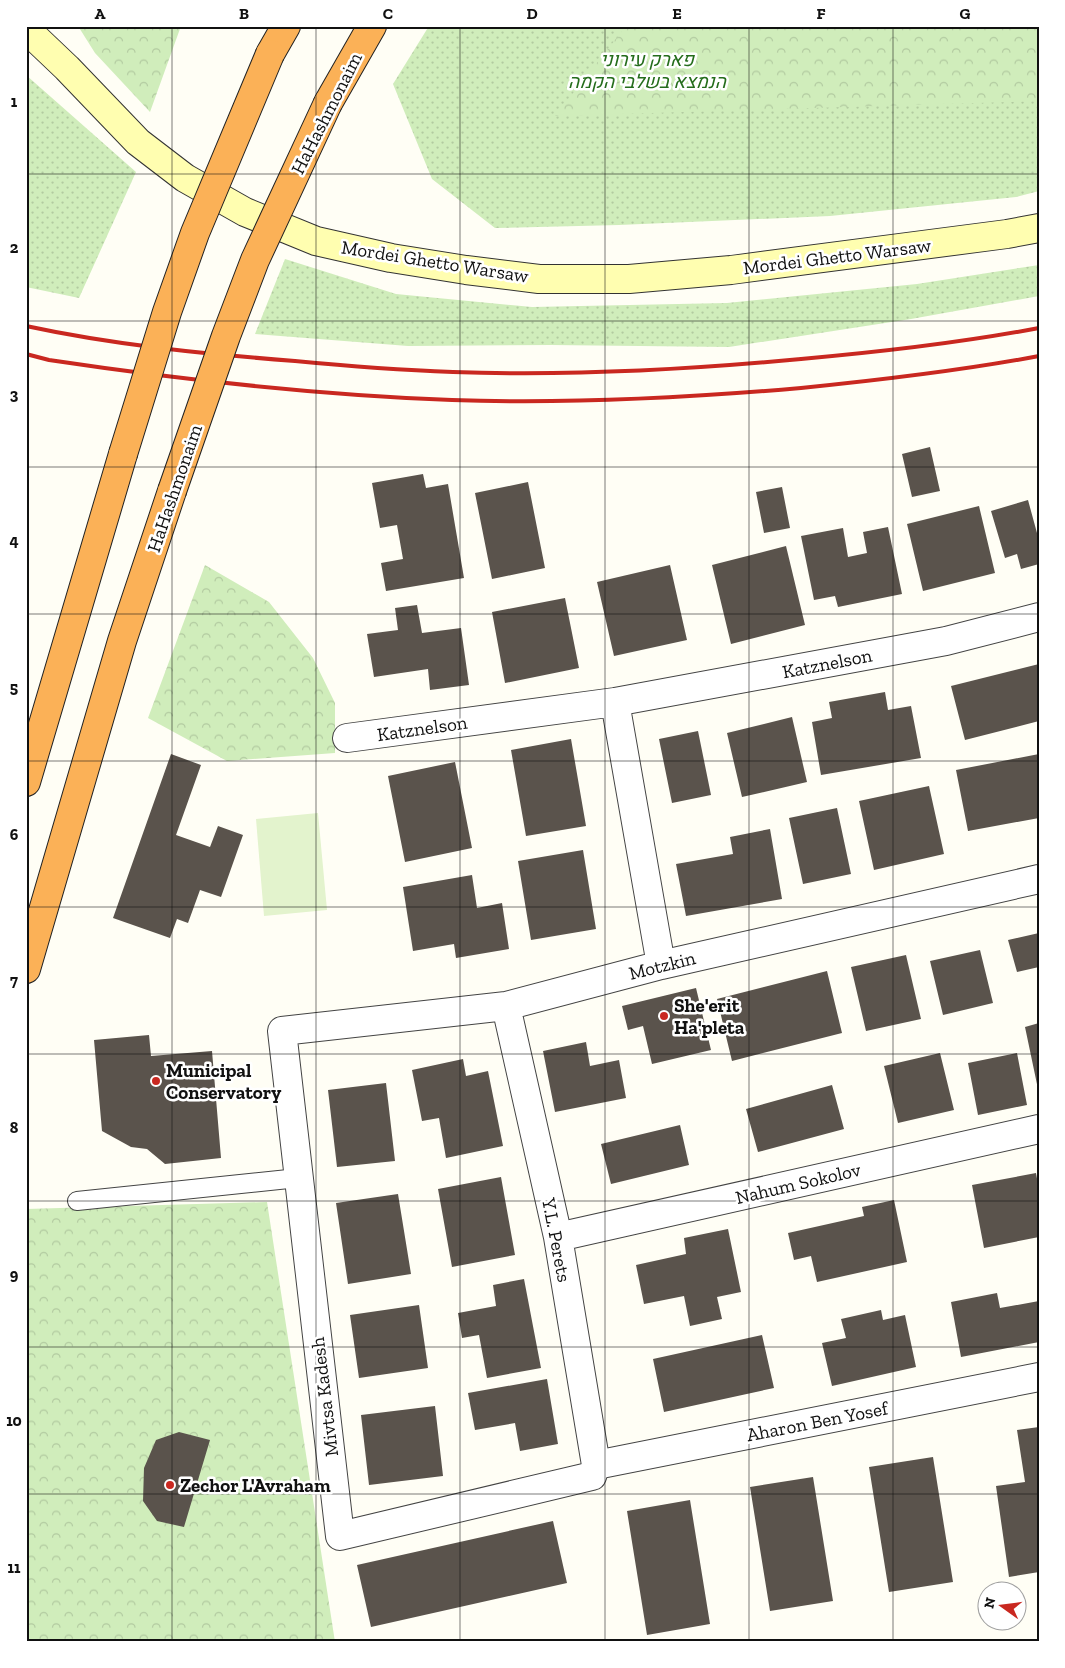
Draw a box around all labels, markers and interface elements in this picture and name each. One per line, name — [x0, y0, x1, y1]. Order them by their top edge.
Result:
text: A — [95, 4, 106, 23]
text: B — [239, 4, 249, 23]
text: C — [383, 4, 393, 23]
text: D — [526, 4, 538, 23]
text: E — [672, 4, 682, 23]
text: F — [816, 4, 826, 23]
text: G — [960, 4, 971, 23]
street label: HaHashmonaim — [286, 48, 367, 178]
park label: פארק עירוני הנמצא בשלבי הקמה — [568, 48, 727, 93]
text: 1 — [11, 92, 18, 111]
street label: Mordei Ghetto Warsaw — [742, 234, 933, 279]
street label: Mordei Ghetto Warsaw — [340, 235, 531, 288]
text: 2 — [10, 238, 19, 257]
text: 3 — [10, 385, 19, 404]
street label: HaHashmonaim — [142, 421, 207, 555]
text: 4 — [9, 531, 19, 550]
street label: Katznelson — [780, 643, 874, 683]
text: 5 — [10, 678, 18, 697]
street label: Katznelson — [375, 711, 469, 746]
text: 6 — [10, 825, 19, 844]
street label: Motzkin — [626, 946, 698, 985]
text: 7 — [10, 971, 18, 990]
place label: She'erit Ha'pleta — [674, 994, 745, 1039]
marker: She'erit Ha'pleta — [658, 1010, 670, 1022]
place label: Municipal Conservatory — [166, 1059, 281, 1104]
marker: Municipal Conservatory — [150, 1075, 162, 1087]
text: 8 — [10, 1118, 19, 1137]
street label: Nahum Sokolov — [733, 1158, 863, 1209]
street label: Y.L. Perets — [537, 1195, 576, 1284]
text: 9 — [10, 1265, 19, 1284]
street label: Mivtsa Kadesh — [306, 1336, 343, 1458]
street label: Aharon Ben Yosef — [745, 1396, 892, 1446]
text: 10 — [6, 1411, 22, 1430]
place label: Zechor L'Avraham — [180, 1474, 331, 1497]
marker: Zechor L'Avraham — [164, 1479, 176, 1491]
text: 11 — [8, 1558, 21, 1577]
north arrow — [978, 1580, 1028, 1630]
text: N — [980, 1595, 999, 1610]

